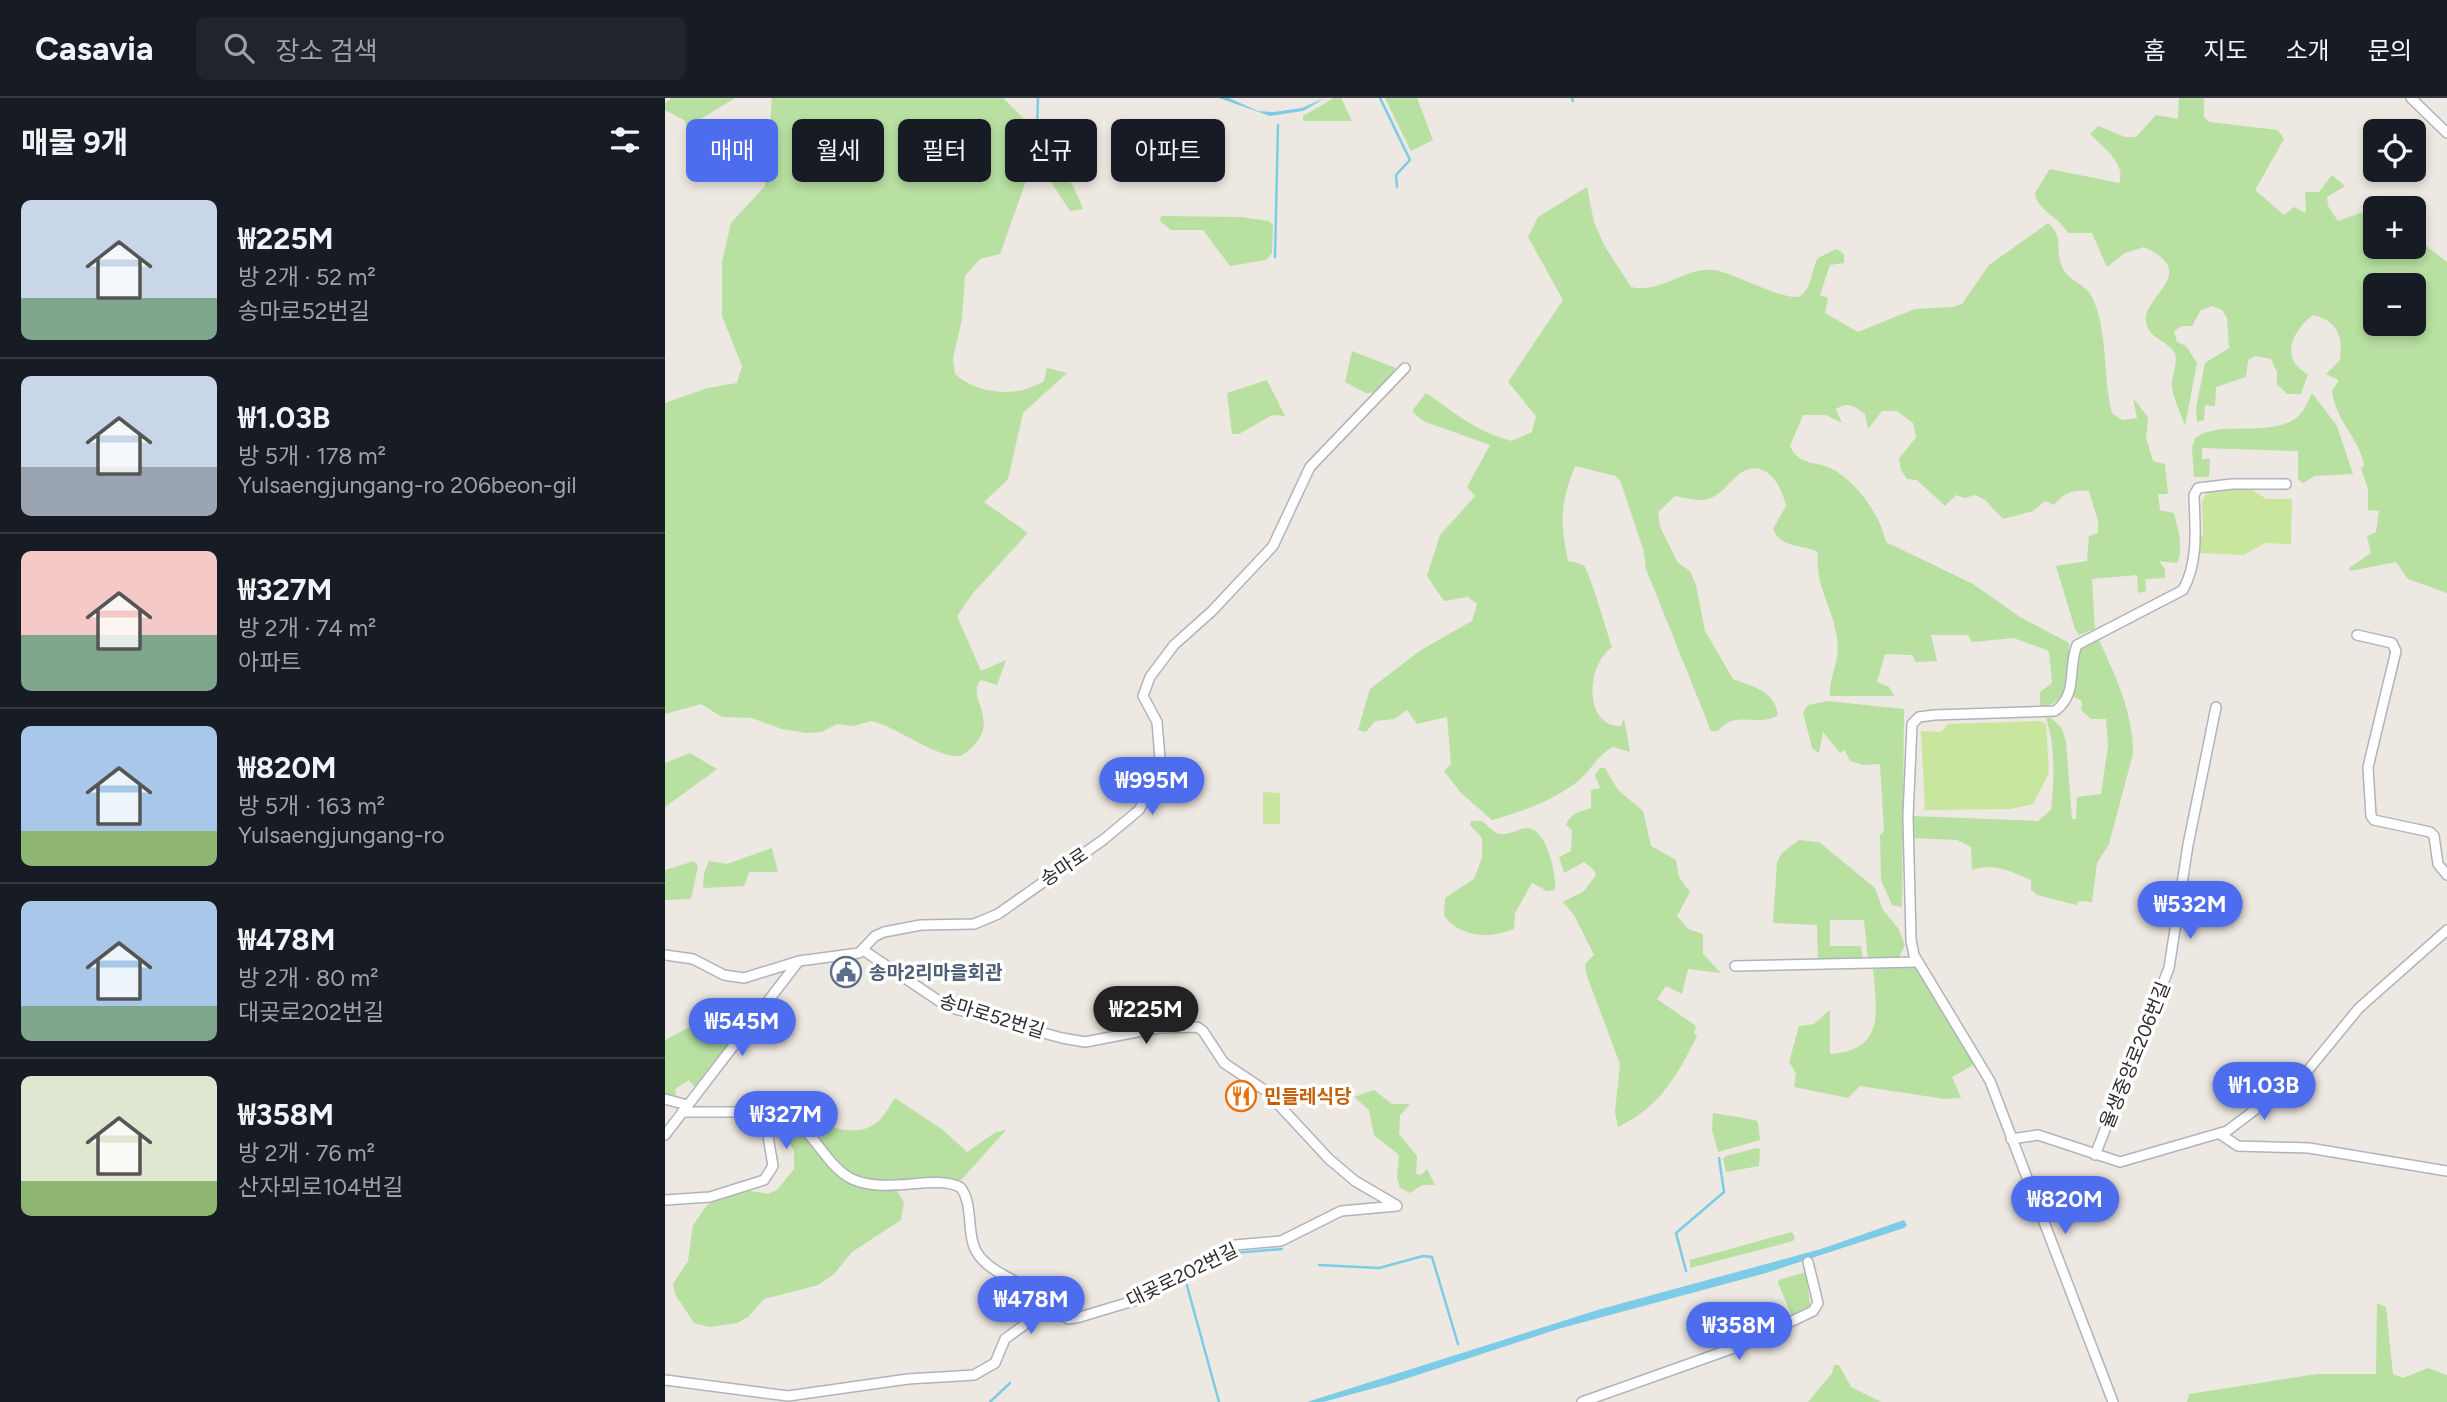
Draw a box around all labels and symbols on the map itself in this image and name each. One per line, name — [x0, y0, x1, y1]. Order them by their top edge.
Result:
pin: ₩995M — [1103, 758, 1201, 817]
street label: 송마로 — [1036, 843, 1092, 891]
pin: ₩532M — [2141, 882, 2239, 941]
public building icon: 송마2리마을회관 — [829, 955, 863, 989]
place label: 송마2리마을회관 — [869, 961, 1003, 984]
street label: 율생중앙로206번길 — [2095, 978, 2175, 1132]
pin: ₩225M — [1097, 986, 1195, 1046]
street label: 송마로52번길 — [937, 989, 1047, 1043]
pin: ₩545M — [693, 998, 791, 1058]
pin: ₩1.03B — [2207, 1062, 2321, 1122]
restaurant icon: 민들레식당 — [1224, 1079, 1258, 1113]
place label: 민들레식당 — [1264, 1085, 1352, 1108]
pin: ₩327M — [737, 1091, 835, 1151]
pin: ₩820M — [2016, 1176, 2114, 1236]
street label: 대곶로202번길 — [1123, 1238, 1241, 1312]
pin: ₩478M — [982, 1276, 1080, 1336]
pin: ₩358M — [1690, 1302, 1788, 1362]

